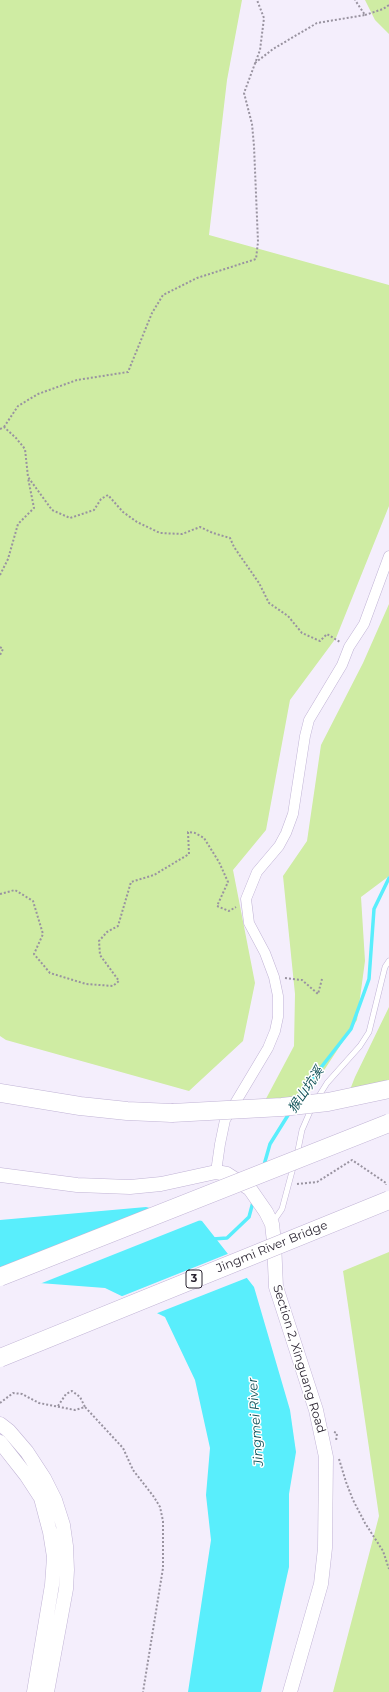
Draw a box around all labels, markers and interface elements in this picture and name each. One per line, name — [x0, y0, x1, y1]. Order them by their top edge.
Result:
water label: 猴山坑溪 — [285, 1064, 327, 1116]
street label: Jingmi River Bridge — [214, 1218, 330, 1276]
road number: 3 — [186, 1270, 202, 1288]
street label: Section 2, Xinguang Road — [270, 1283, 328, 1435]
water label: Jingmei River — [245, 1377, 267, 1467]

